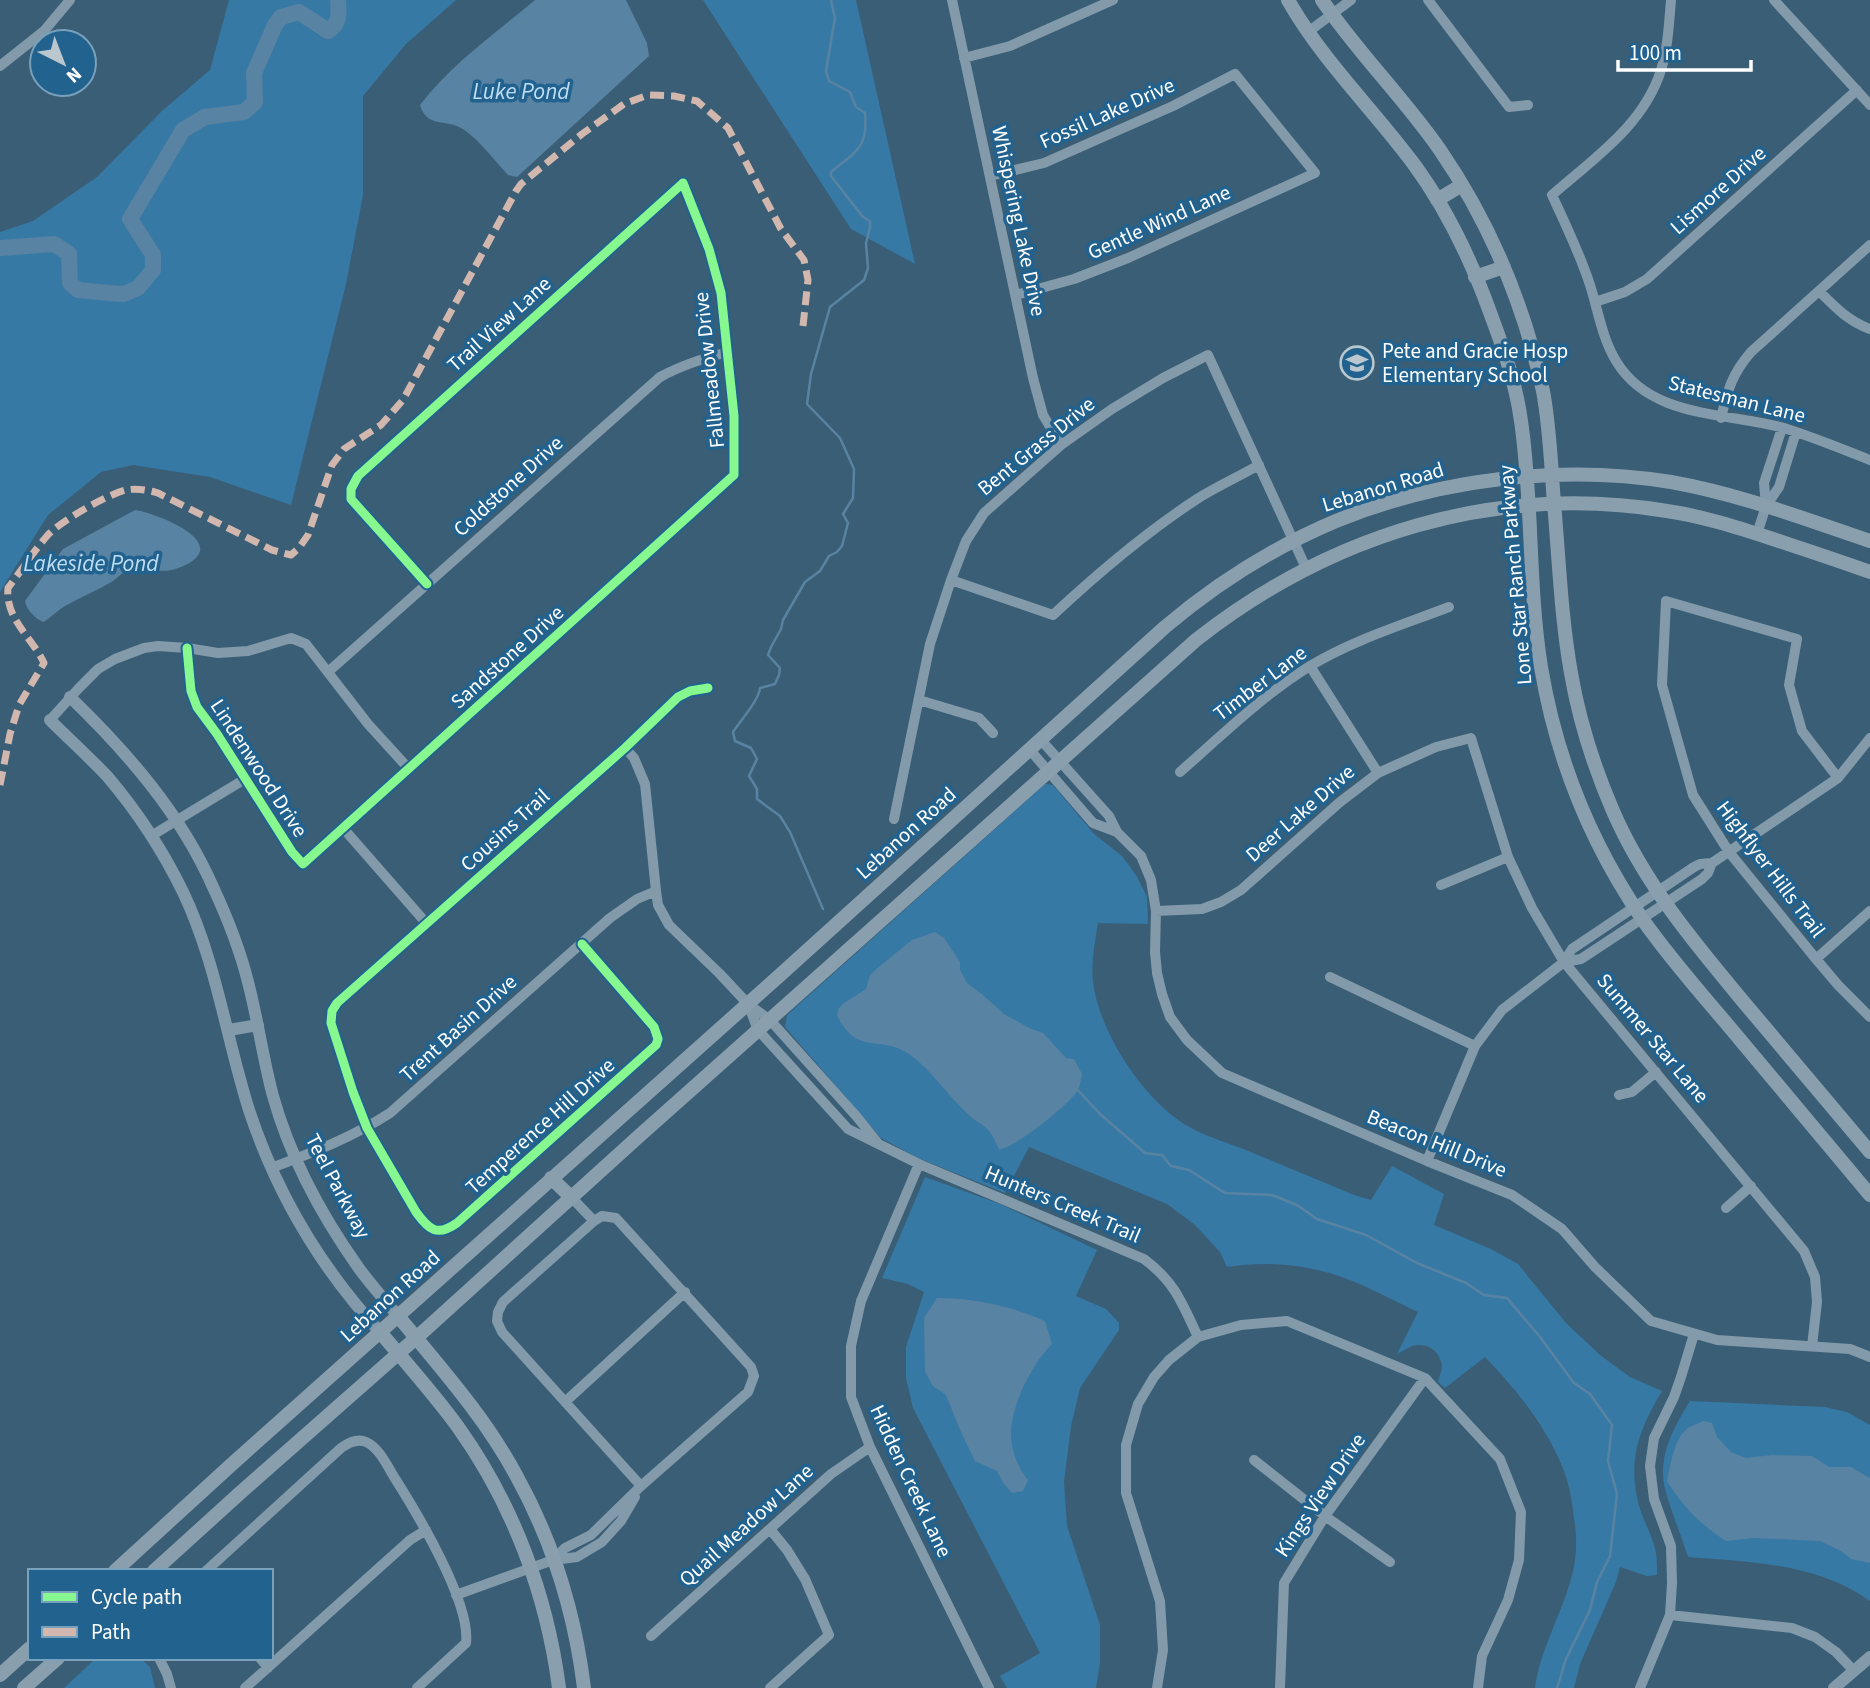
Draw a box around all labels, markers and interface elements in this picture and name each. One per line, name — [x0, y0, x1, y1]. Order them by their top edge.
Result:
north arrow — [28, 28, 98, 98]
scale bar — [1618, 28, 1751, 72]
text: 100 m — [1629, 38, 1682, 68]
text: N — [60, 60, 87, 89]
street label: Fossil Lake Drive — [1035, 70, 1179, 156]
water label: Luke Pond — [472, 75, 570, 108]
street label: Whispering Lake Drive — [984, 123, 1054, 319]
street label: Lismore Drive — [1663, 139, 1773, 241]
street label: Gentle Wind Lane — [1083, 177, 1235, 267]
street label: Trail View Lane — [440, 269, 558, 379]
street label: Fallmeadow Drive — [686, 290, 732, 450]
place label: Pete and Gracie Hosp Elementary School — [1382, 336, 1568, 390]
school or university icon: Pete and Gracie Hosp Elementary School — [1338, 344, 1376, 382]
street label: Statesman Lane — [1665, 368, 1809, 430]
street label: Bent Grass Drive — [971, 389, 1101, 503]
street label: Coldstone Drive — [446, 428, 570, 544]
street label: Lebanon Road — [1318, 454, 1448, 520]
street label: Lone Star Ranch Parkway — [1490, 464, 1540, 686]
water label: Lakeside Pond — [23, 547, 159, 580]
street label: Sandstone Drive — [444, 598, 570, 716]
street label: Timber Lane — [1207, 638, 1313, 728]
street label: Lindenwood Drive — [203, 693, 315, 843]
street label: Deer Lake Drive — [1239, 757, 1361, 869]
street label: Lebanon Road — [849, 780, 963, 886]
street label: Cousins Trail — [454, 782, 556, 878]
street label: Highflyer Hills Trail — [1709, 794, 1833, 944]
street label: Trent Basin Drive — [393, 967, 523, 1089]
street label: Summer Star Lane — [1590, 967, 1716, 1109]
street label: Temperence Hill Drive — [459, 1051, 621, 1201]
street label: Beacon Hill Drive — [1363, 1101, 1511, 1185]
street label: Teel Parkway — [298, 1128, 378, 1244]
street label: Hunters Creek Trail — [980, 1158, 1146, 1250]
street label: Lebanon Road — [333, 1243, 447, 1349]
street label: Hidden Creek Lane — [862, 1400, 960, 1562]
street label: Kings View Drive — [1267, 1427, 1373, 1563]
street label: Quail Meadow Lane — [672, 1456, 820, 1594]
legend — [28, 1569, 273, 1660]
text: Cycle path — [91, 1582, 182, 1612]
text: Path — [91, 1617, 131, 1647]

